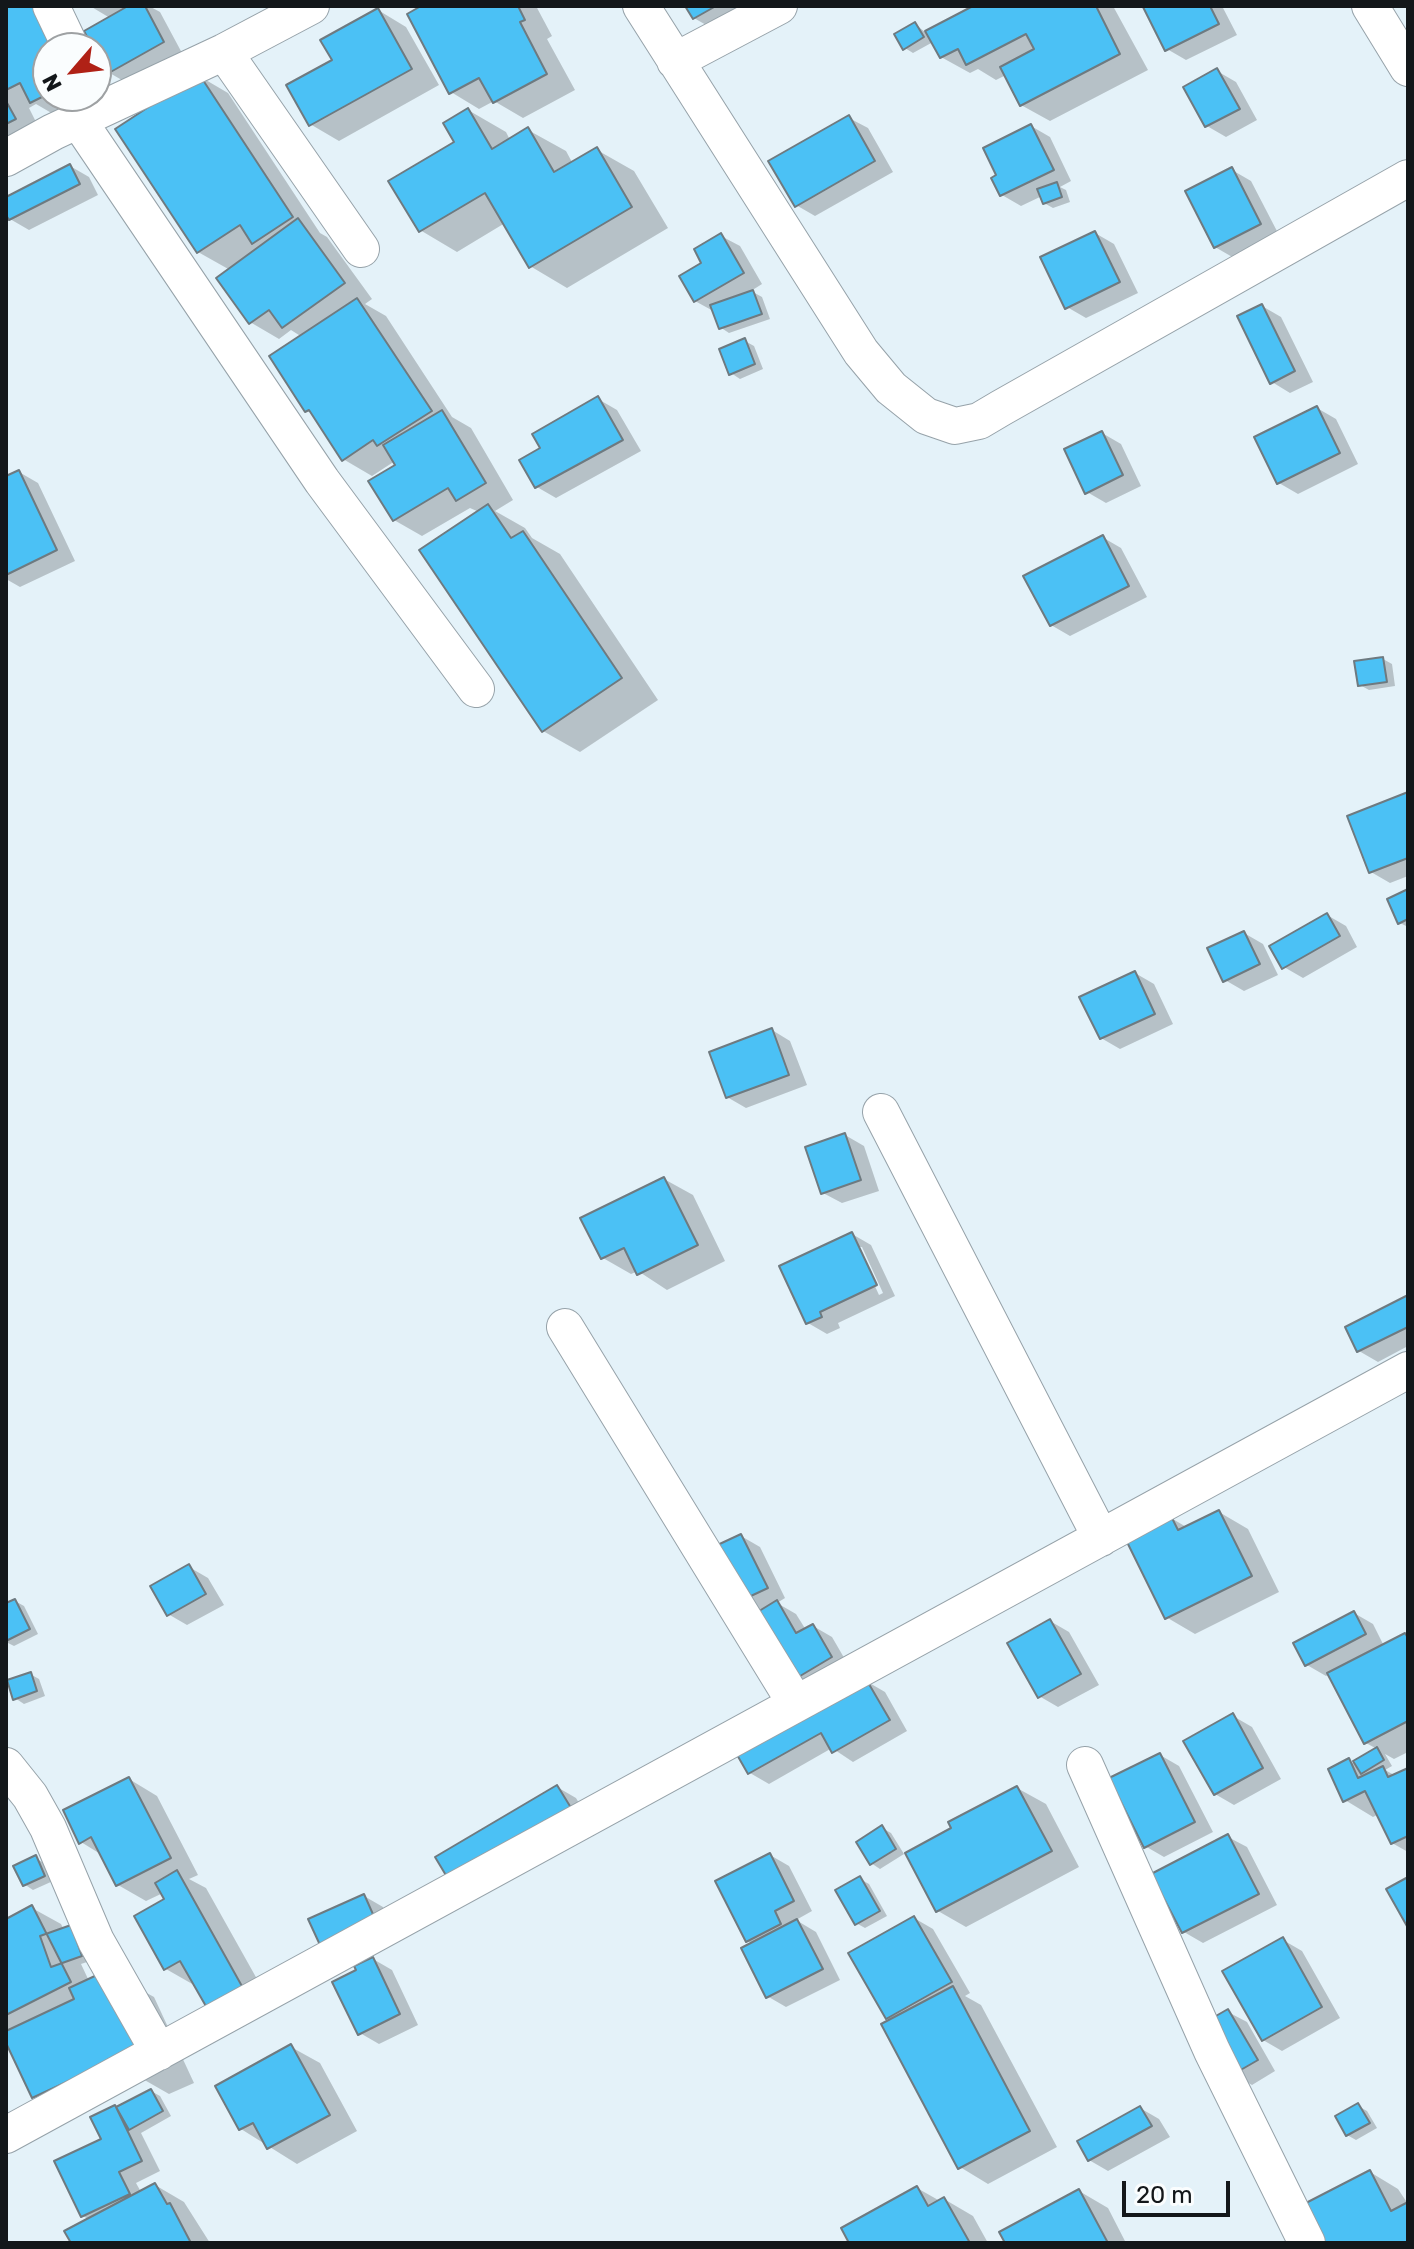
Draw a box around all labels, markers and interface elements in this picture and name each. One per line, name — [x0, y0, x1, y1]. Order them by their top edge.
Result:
north arrow — [32, 32, 112, 112]
text: N — [37, 69, 68, 96]
scale bar — [1126, 2165, 1234, 2215]
text: 20 m — [1136, 2181, 1193, 2209]

